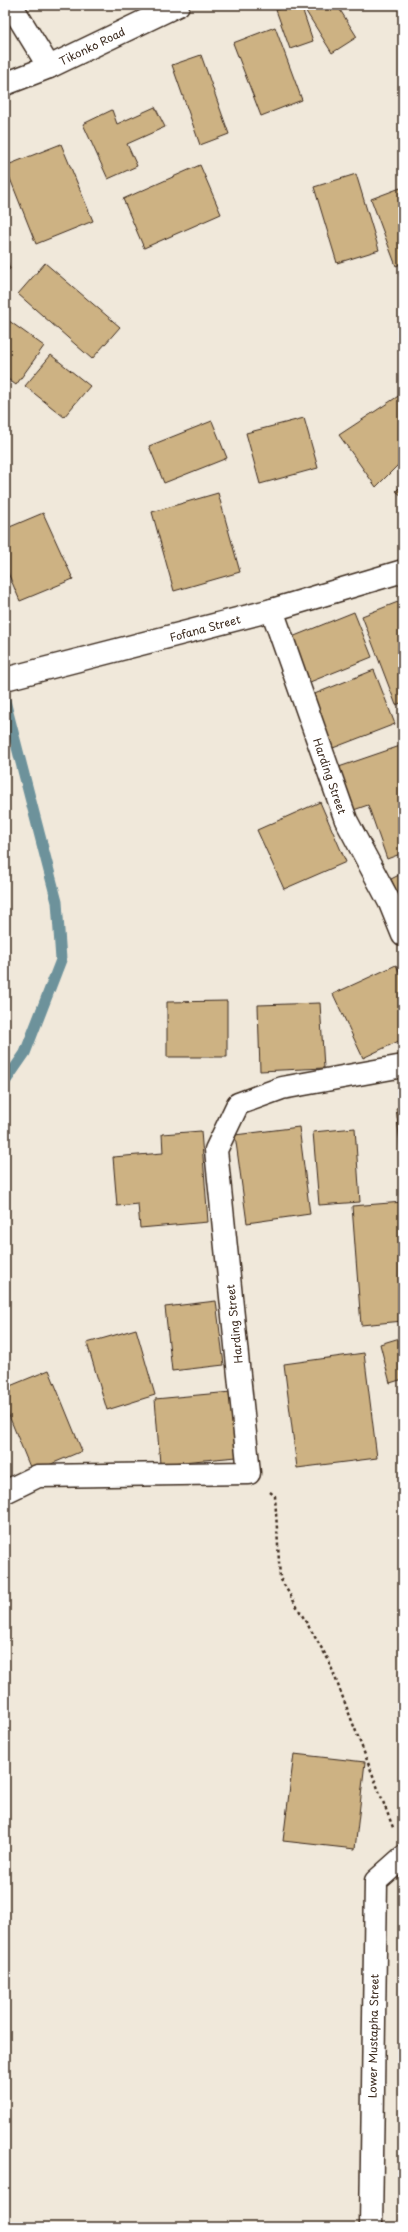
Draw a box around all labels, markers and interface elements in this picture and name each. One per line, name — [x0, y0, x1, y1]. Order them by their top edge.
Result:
street label: Tikonko Road — [56, 23, 128, 69]
street label: Fofana Street — [168, 610, 243, 646]
street label: Harding Street — [309, 736, 351, 817]
street label: Harding Street — [221, 1283, 247, 1364]
street label: Lower Mustapha Street — [363, 1973, 383, 2098]

